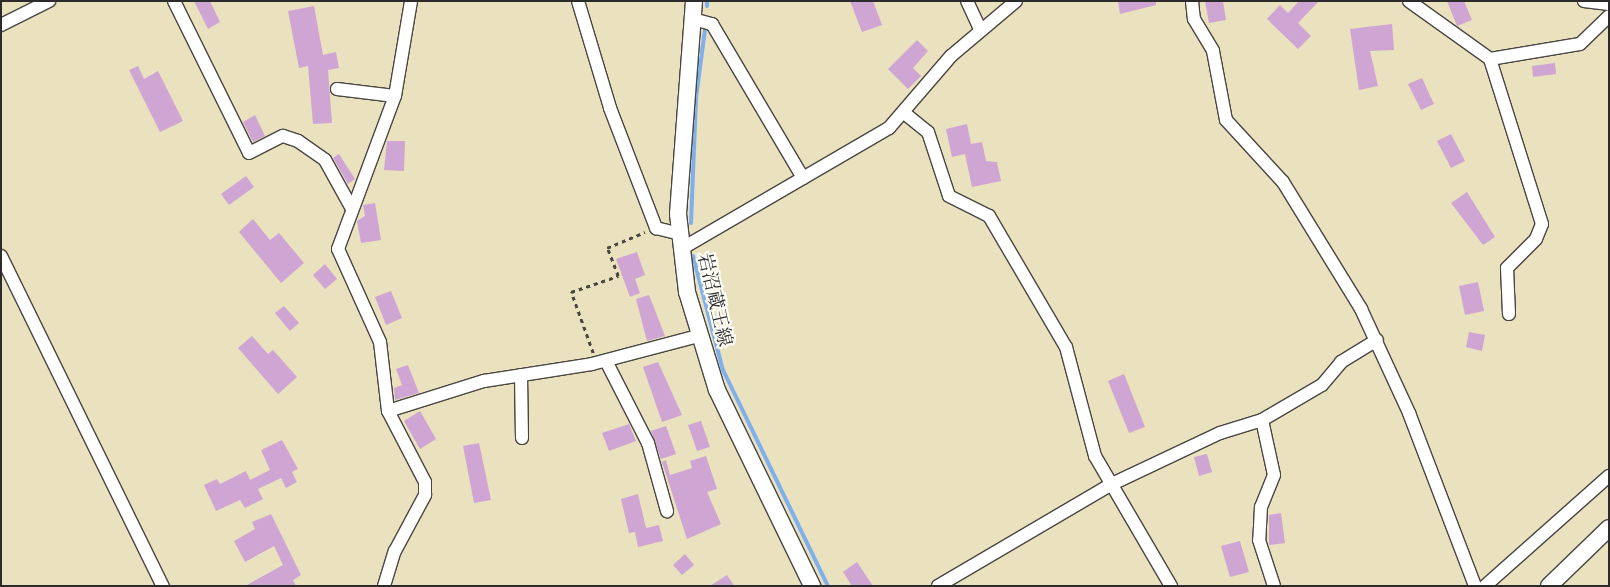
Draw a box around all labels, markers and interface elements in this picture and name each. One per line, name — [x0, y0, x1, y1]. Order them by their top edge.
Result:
street label: 岩沼蔵王線 — [692, 251, 736, 349]

